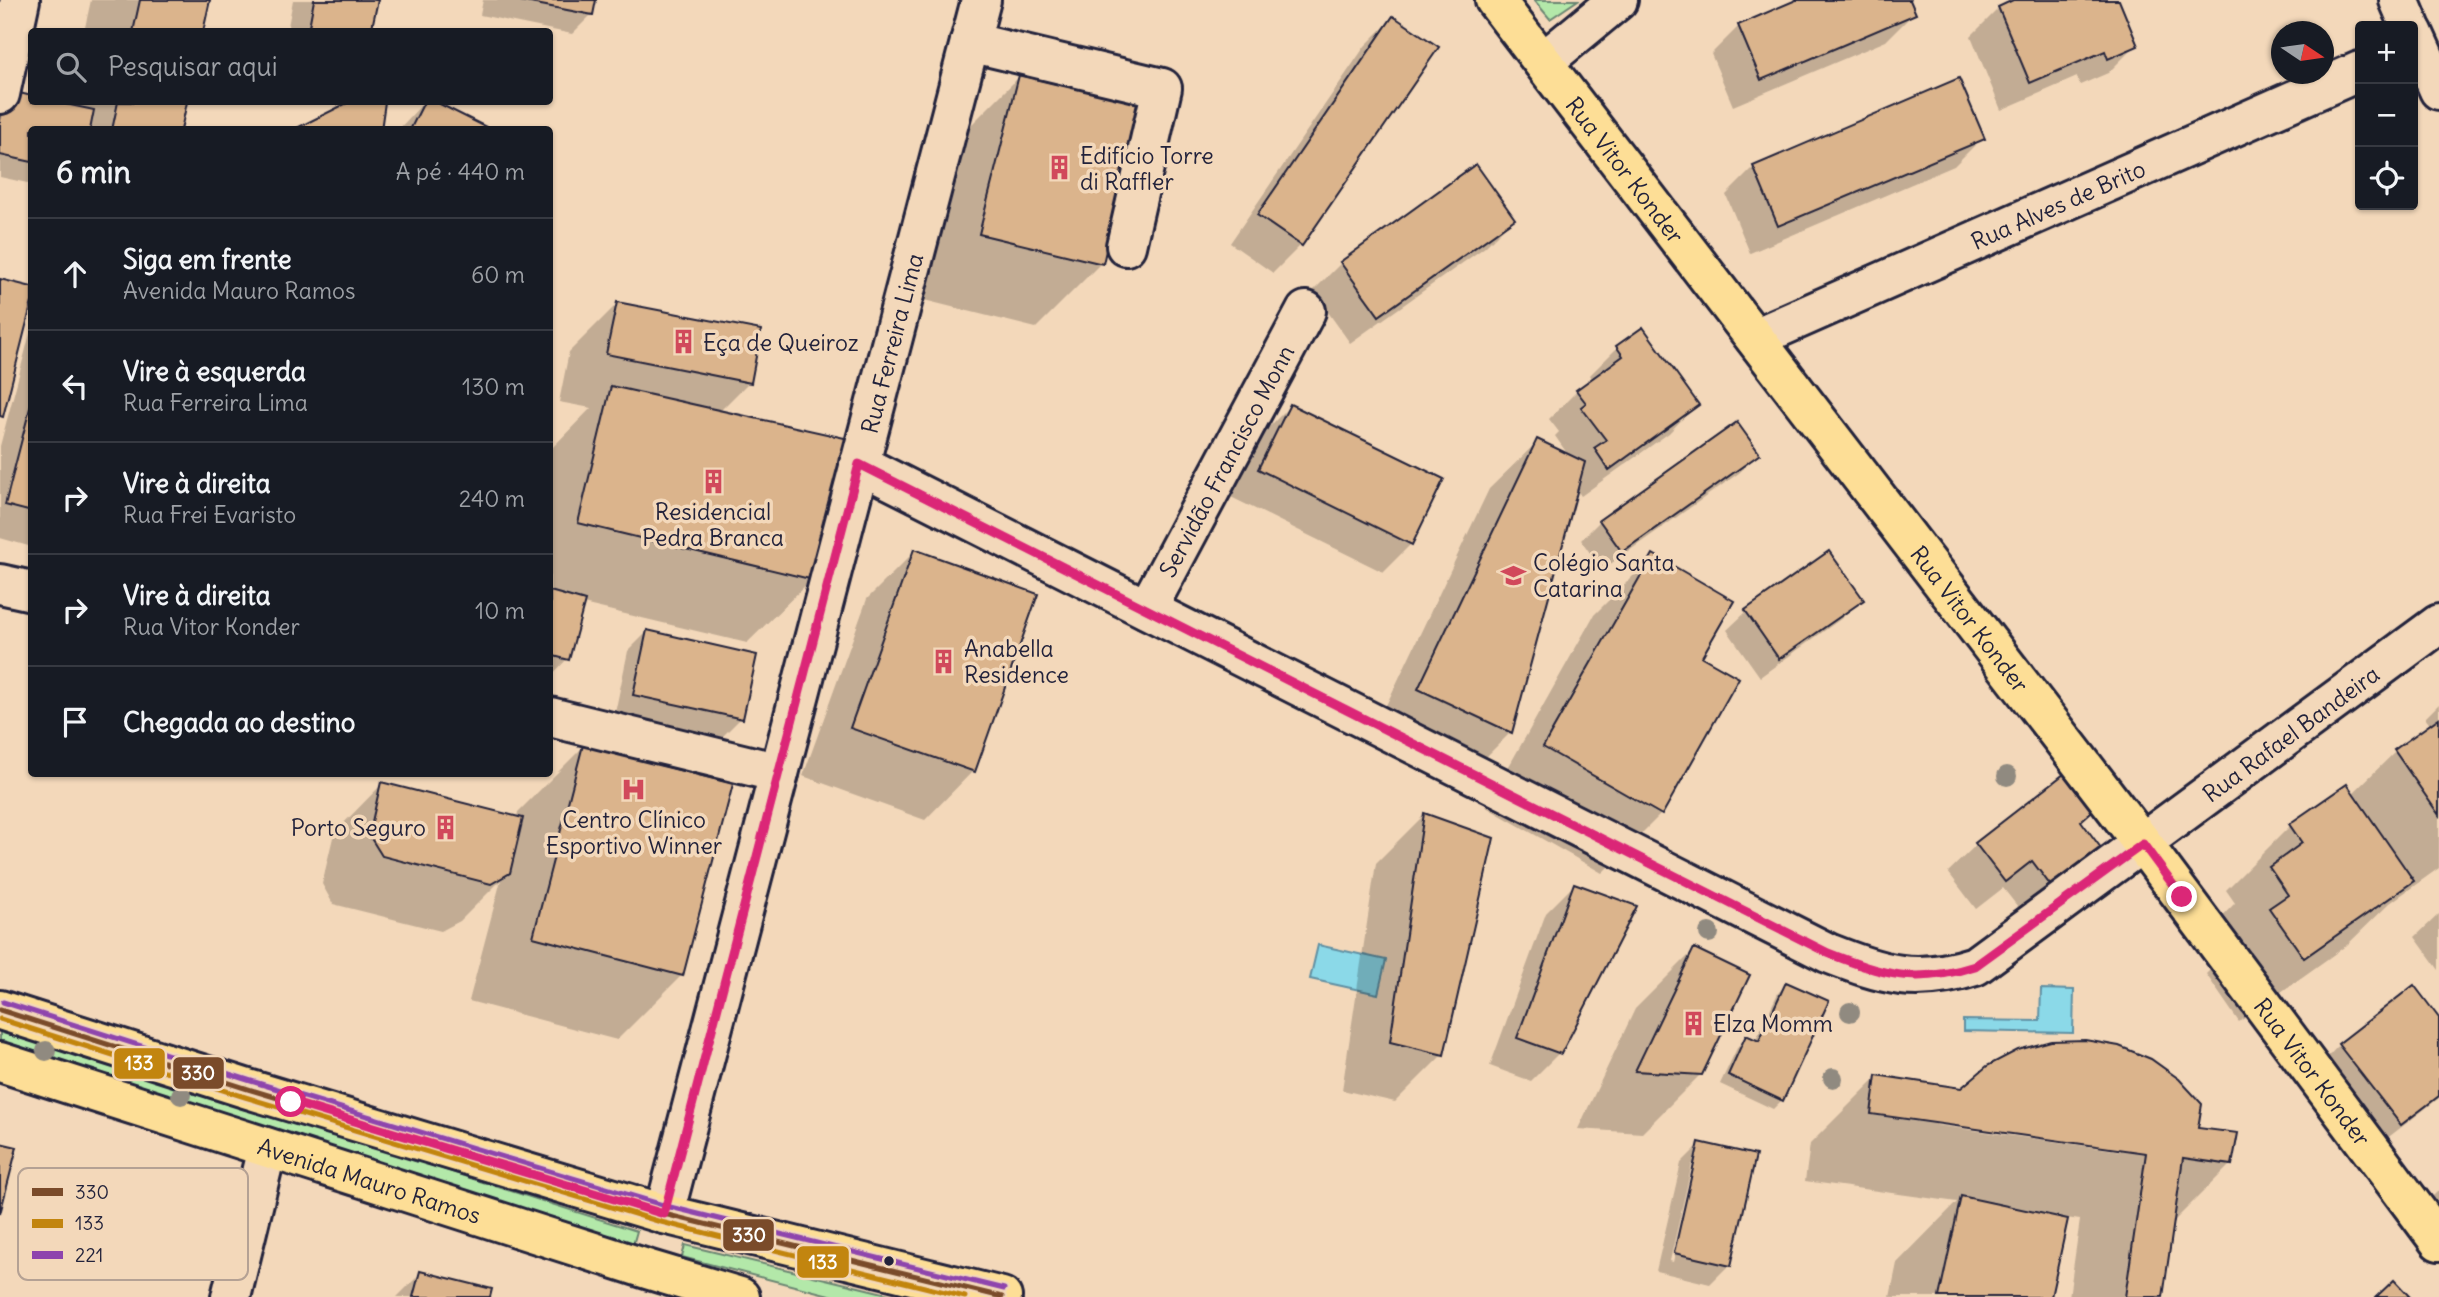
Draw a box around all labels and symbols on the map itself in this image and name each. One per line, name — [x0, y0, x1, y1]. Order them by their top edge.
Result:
north arrow — [2271, 21, 2334, 84]
street label: Rua Vitor Konder — [1560, 91, 1691, 249]
place label: Edifício Torre di Raffler — [1080, 141, 1214, 196]
street label: Rua Alves de Brito — [1966, 153, 2149, 255]
building icon: Edifício Torre di Raffler — [1046, 154, 1074, 182]
street label: Rua Ferreira Lima — [854, 250, 929, 436]
building icon: Eça de Queiroz — [669, 328, 697, 356]
place label: Eça de Queiroz — [703, 328, 859, 357]
street label: Servidão Francisco Monn — [1152, 340, 1300, 582]
building icon: Residencial Pedra Branca — [699, 467, 727, 495]
place label: Residencial Pedra Branca — [642, 497, 784, 552]
street label: Rua Vitor Konder — [1905, 540, 2036, 698]
place label: Colégio Santa Catarina — [1533, 548, 1675, 603]
school or university icon: Colégio Santa Catarina — [1499, 561, 1527, 589]
place label: Anabella Residence — [964, 634, 1069, 689]
building icon: Anabella Residence — [930, 647, 958, 675]
street label: Rua Rafael Bandeira — [2197, 659, 2385, 808]
hospital icon: Centro Clínico Esportivo Winner — [620, 775, 648, 803]
place label: Centro Clínico Esportivo Winner — [546, 805, 723, 860]
place label: Porto Seguro — [291, 813, 426, 842]
building icon: Porto Seguro — [432, 813, 460, 841]
route end — [2166, 881, 2197, 912]
street label: Rua Vitor Konder — [2248, 992, 2378, 1152]
building icon: Elza Momm — [1679, 1009, 1707, 1037]
place label: Elza Momm — [1713, 1009, 1833, 1038]
line badge: 133 — [113, 1047, 166, 1080]
text: 133 — [124, 1051, 154, 1075]
line badge: 330 — [172, 1056, 225, 1090]
text: 330 — [181, 1061, 215, 1085]
route start — [275, 1086, 306, 1117]
street label: Avenida Mauro Ramos — [254, 1131, 485, 1230]
legend — [18, 1168, 248, 1280]
text: 330 — [75, 1180, 109, 1204]
text: 133 — [75, 1211, 104, 1235]
line badge: 330 — [722, 1218, 775, 1252]
text: 330 — [732, 1223, 766, 1247]
text: 221 — [75, 1243, 103, 1267]
line badge: 133 — [796, 1245, 850, 1279]
text: 133 — [808, 1250, 838, 1274]
unlabelled marker — [882, 1254, 896, 1268]

